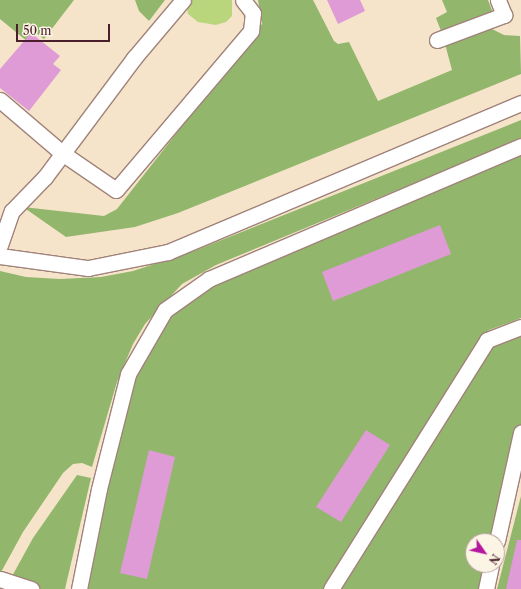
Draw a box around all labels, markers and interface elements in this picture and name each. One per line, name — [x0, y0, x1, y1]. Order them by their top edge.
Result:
scale bar — [18, 16, 112, 42]
text: 50 m — [23, 23, 52, 38]
north arrow — [465, 533, 505, 573]
text: N — [486, 551, 503, 567]

